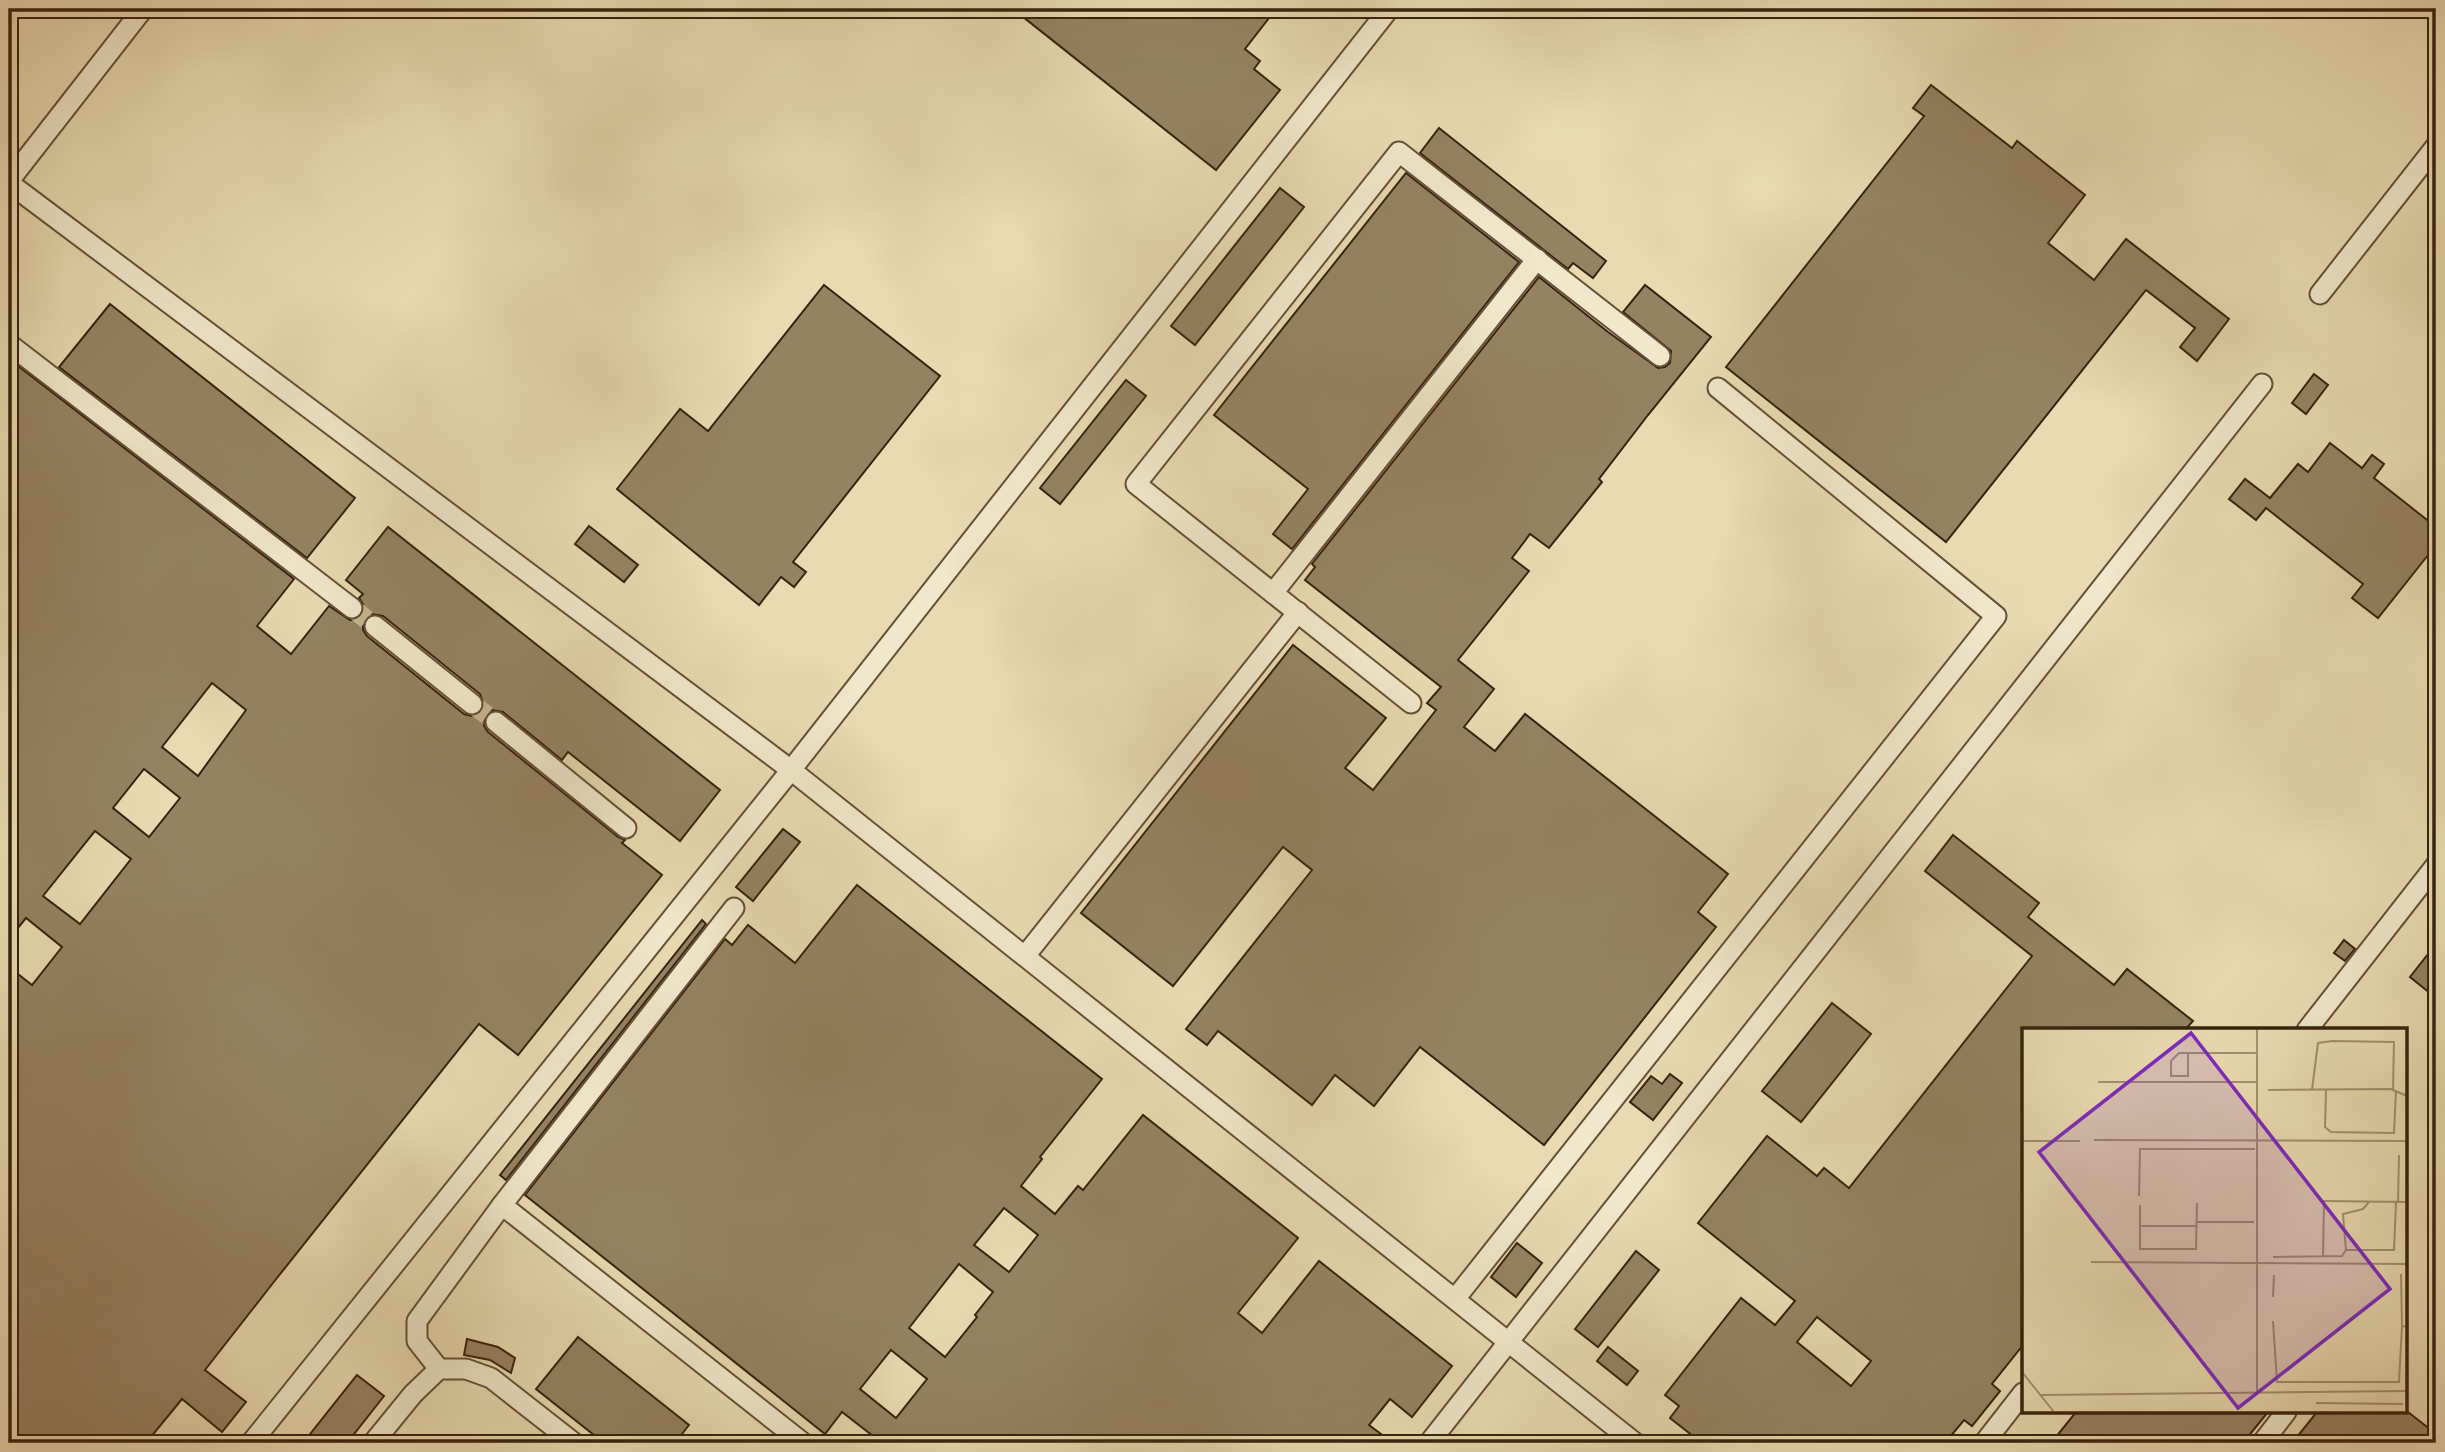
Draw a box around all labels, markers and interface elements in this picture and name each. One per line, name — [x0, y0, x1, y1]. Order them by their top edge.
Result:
inset map — [2022, 1028, 2406, 1414]

